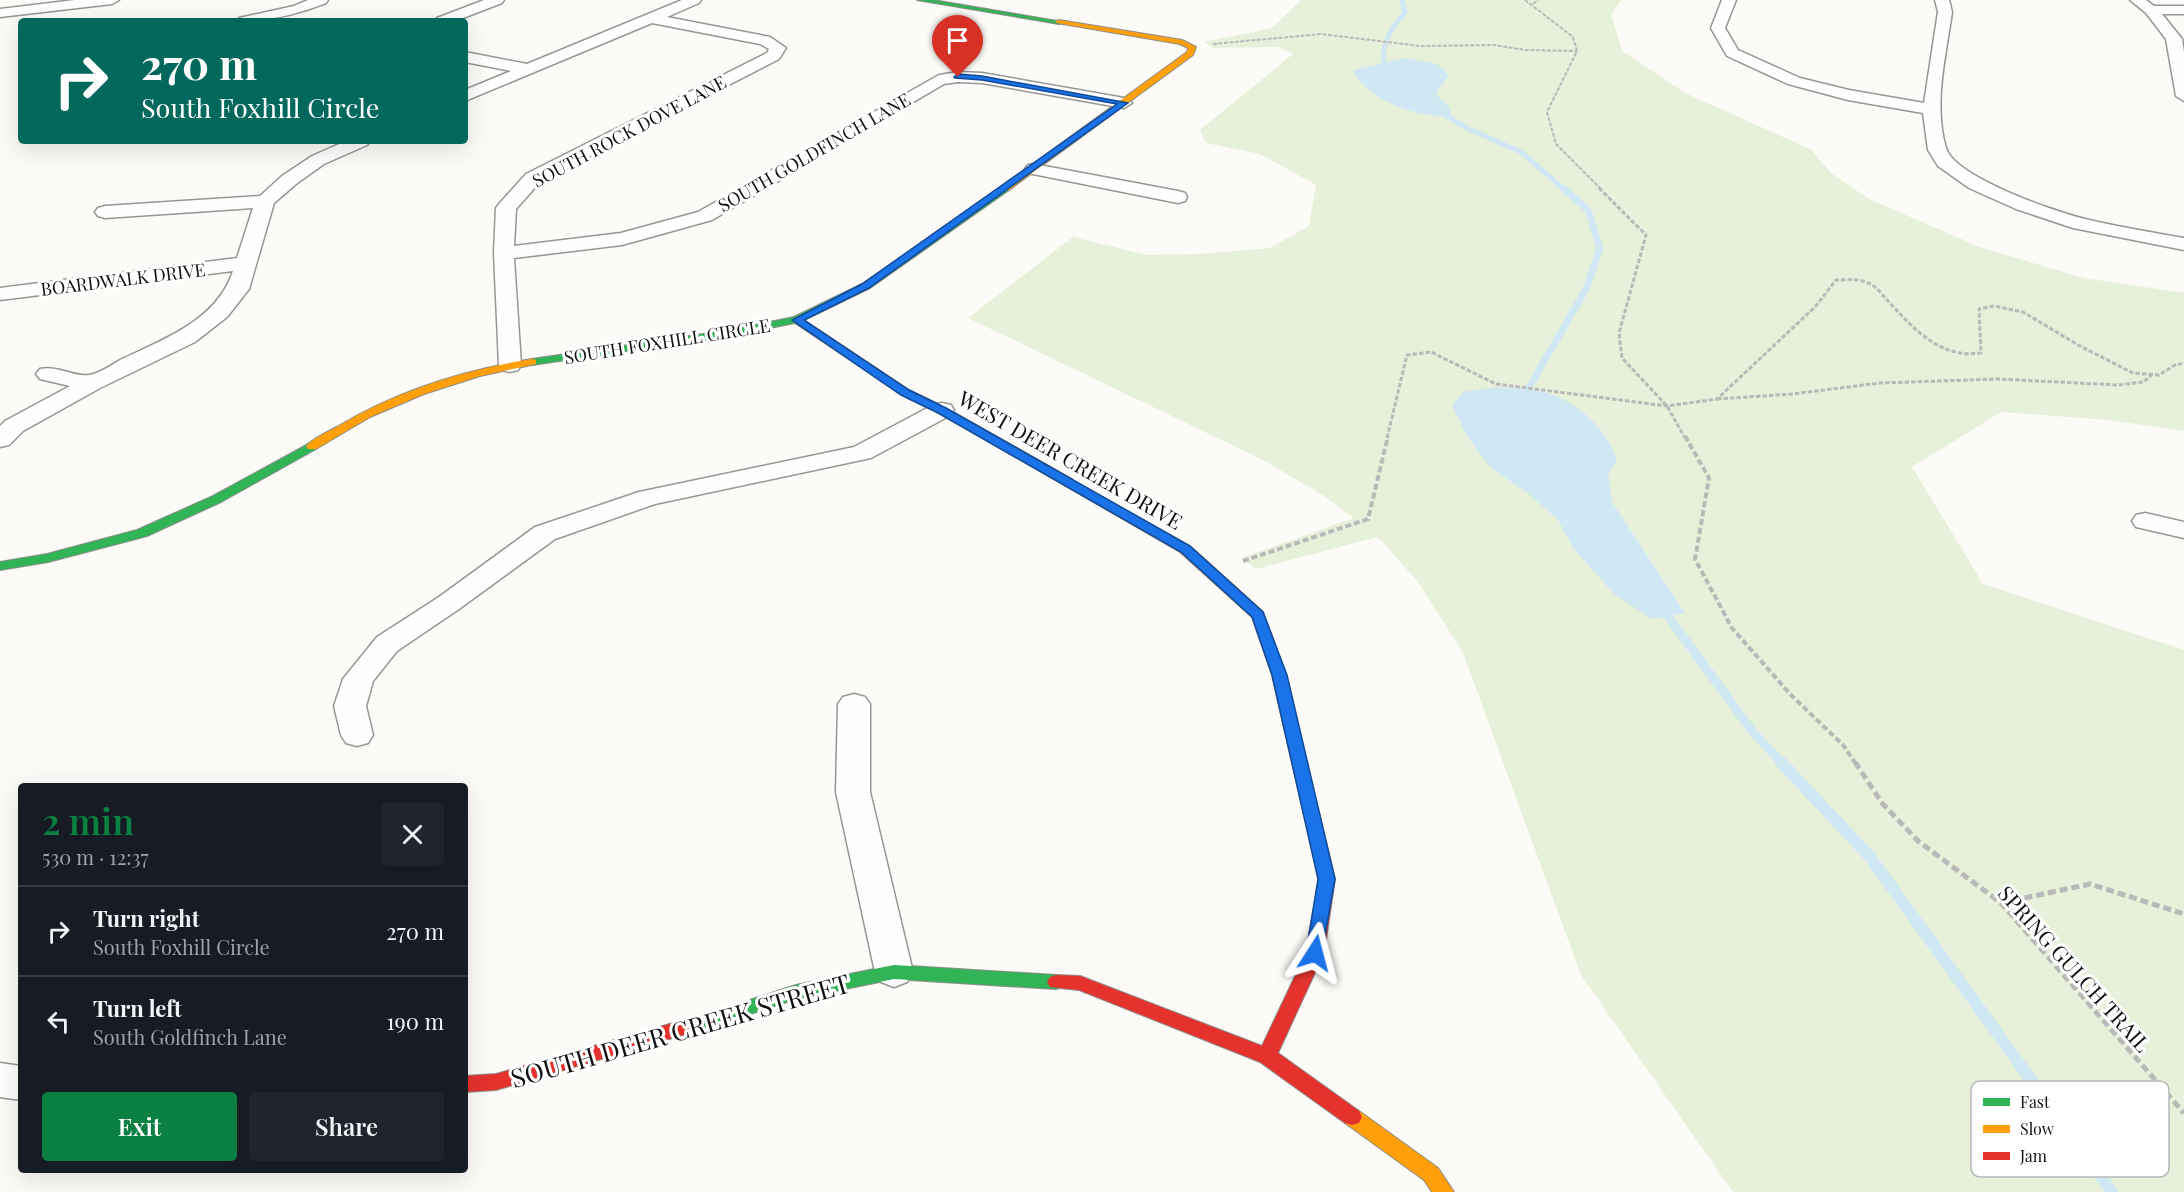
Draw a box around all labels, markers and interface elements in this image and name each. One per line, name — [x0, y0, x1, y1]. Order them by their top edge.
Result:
pin — [932, 15, 983, 77]
icon: arrive — [941, 24, 974, 57]
text: 270 m — [141, 35, 257, 91]
icon: right — [42, 42, 120, 120]
street label: SOUTH ROCK DOVE LANE — [528, 70, 730, 192]
street label: SOUTH GOLDFINCH LANE — [713, 87, 915, 217]
text: South Foxhill Circle — [141, 89, 379, 125]
street label: BOARDWALK DRIVE — [39, 257, 207, 301]
street label: SOUTH FOXHILL CIRCLE — [562, 313, 772, 369]
street label: WEST DEER CREEK DRIVE — [953, 383, 1188, 535]
text: 2 min — [42, 796, 134, 844]
button: close — [381, 803, 444, 866]
text: 530 m · 12:37 — [42, 843, 149, 870]
street label: SPRING GULCH TRAIL — [1993, 879, 2157, 1057]
text: Turn right — [93, 903, 199, 933]
icon: right — [42, 915, 75, 948]
text: 270 m — [386, 916, 444, 946]
position arrow — [1283, 921, 1347, 985]
text: South Foxhill Circle — [93, 933, 270, 960]
street label: SOUTH DEER CREEK STREET — [506, 965, 854, 1095]
text: Turn left — [93, 993, 182, 1023]
icon: left — [42, 1005, 75, 1038]
text: 190 m — [386, 1006, 444, 1036]
text: South Goldfinch Lane — [93, 1023, 287, 1050]
legend — [1971, 1081, 2169, 1177]
text: Fast — [2020, 1091, 2050, 1112]
button: Exit — [42, 1092, 237, 1161]
button: Share — [249, 1092, 444, 1161]
text: Slow — [2020, 1118, 2055, 1139]
text: Jam — [2019, 1145, 2047, 1166]

